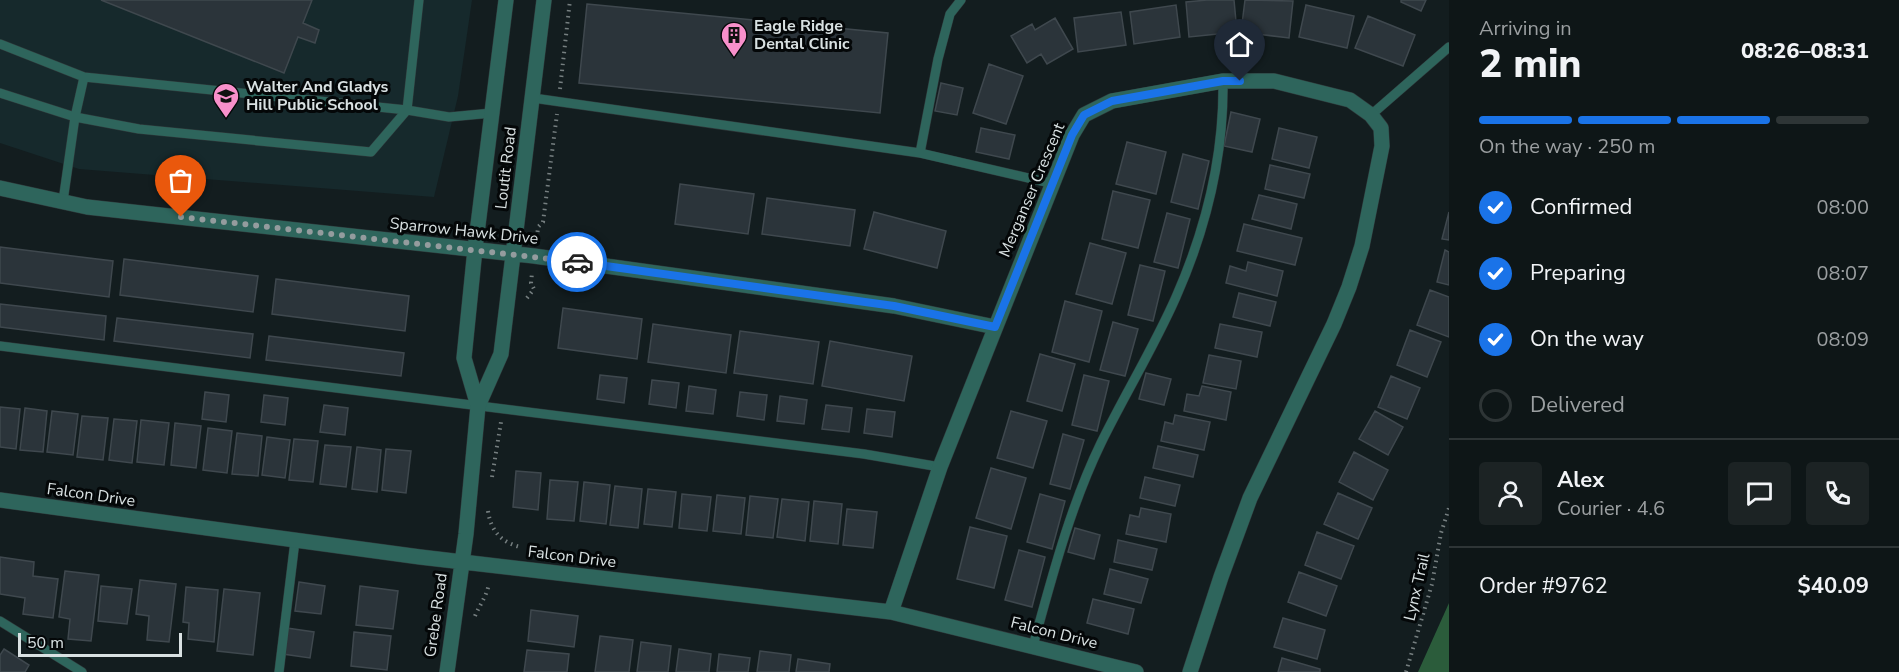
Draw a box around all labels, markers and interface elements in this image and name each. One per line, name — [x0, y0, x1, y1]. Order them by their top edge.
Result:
place label: Eagle Ridge Dental Clinic — [754, 15, 850, 55]
text: Arriving in — [1479, 15, 1572, 42]
pin — [1214, 19, 1265, 81]
building icon: Eagle Ridge Dental Clinic — [719, 20, 749, 58]
icon: home — [1223, 28, 1256, 61]
text: 08:26–08:31 — [1741, 36, 1869, 66]
text: 2 min — [1479, 38, 1582, 91]
place label: Walter And Gladys Hill Public School — [246, 76, 388, 116]
school or university icon: Walter And Gladys Hill Public School — [211, 81, 241, 119]
street label: Merganser Crescent — [994, 119, 1070, 261]
street label: Loutit Road — [490, 126, 522, 210]
text: On the way · 250 m — [1479, 133, 1655, 160]
pin — [155, 155, 206, 217]
icon: bag — [164, 164, 197, 197]
icon: check — [1479, 191, 1512, 224]
text: Confirmed — [1530, 192, 1632, 222]
text: 08:00 — [1816, 194, 1869, 221]
street label: Sparrow Hawk Drive — [389, 212, 539, 250]
courier — [547, 232, 607, 292]
icon: car — [561, 246, 594, 279]
icon: check — [1479, 257, 1512, 290]
text: Preparing — [1530, 258, 1626, 288]
text: 08:07 — [1816, 260, 1869, 287]
icon: check — [1479, 323, 1512, 356]
text: On the way — [1530, 324, 1644, 354]
text: 08:09 — [1816, 326, 1869, 353]
text: Delivered — [1530, 390, 1625, 420]
button: person — [1479, 462, 1542, 525]
button: chat — [1728, 462, 1791, 525]
button: phone — [1806, 462, 1869, 525]
text: Alex — [1557, 465, 1604, 495]
street label: Falcon Drive — [45, 478, 137, 512]
text: Courier · 4.6 — [1557, 495, 1665, 522]
street label: Falcon Drive — [527, 541, 617, 573]
street label: Lynx Trail — [1399, 551, 1436, 623]
street label: Grebe Road — [419, 571, 453, 659]
text: Order #9762 — [1479, 571, 1608, 601]
text: $40.09 — [1798, 571, 1869, 601]
street label: Falcon Drive — [1008, 612, 1100, 654]
scale bar — [18, 630, 182, 658]
text: 50 m — [27, 632, 64, 654]

